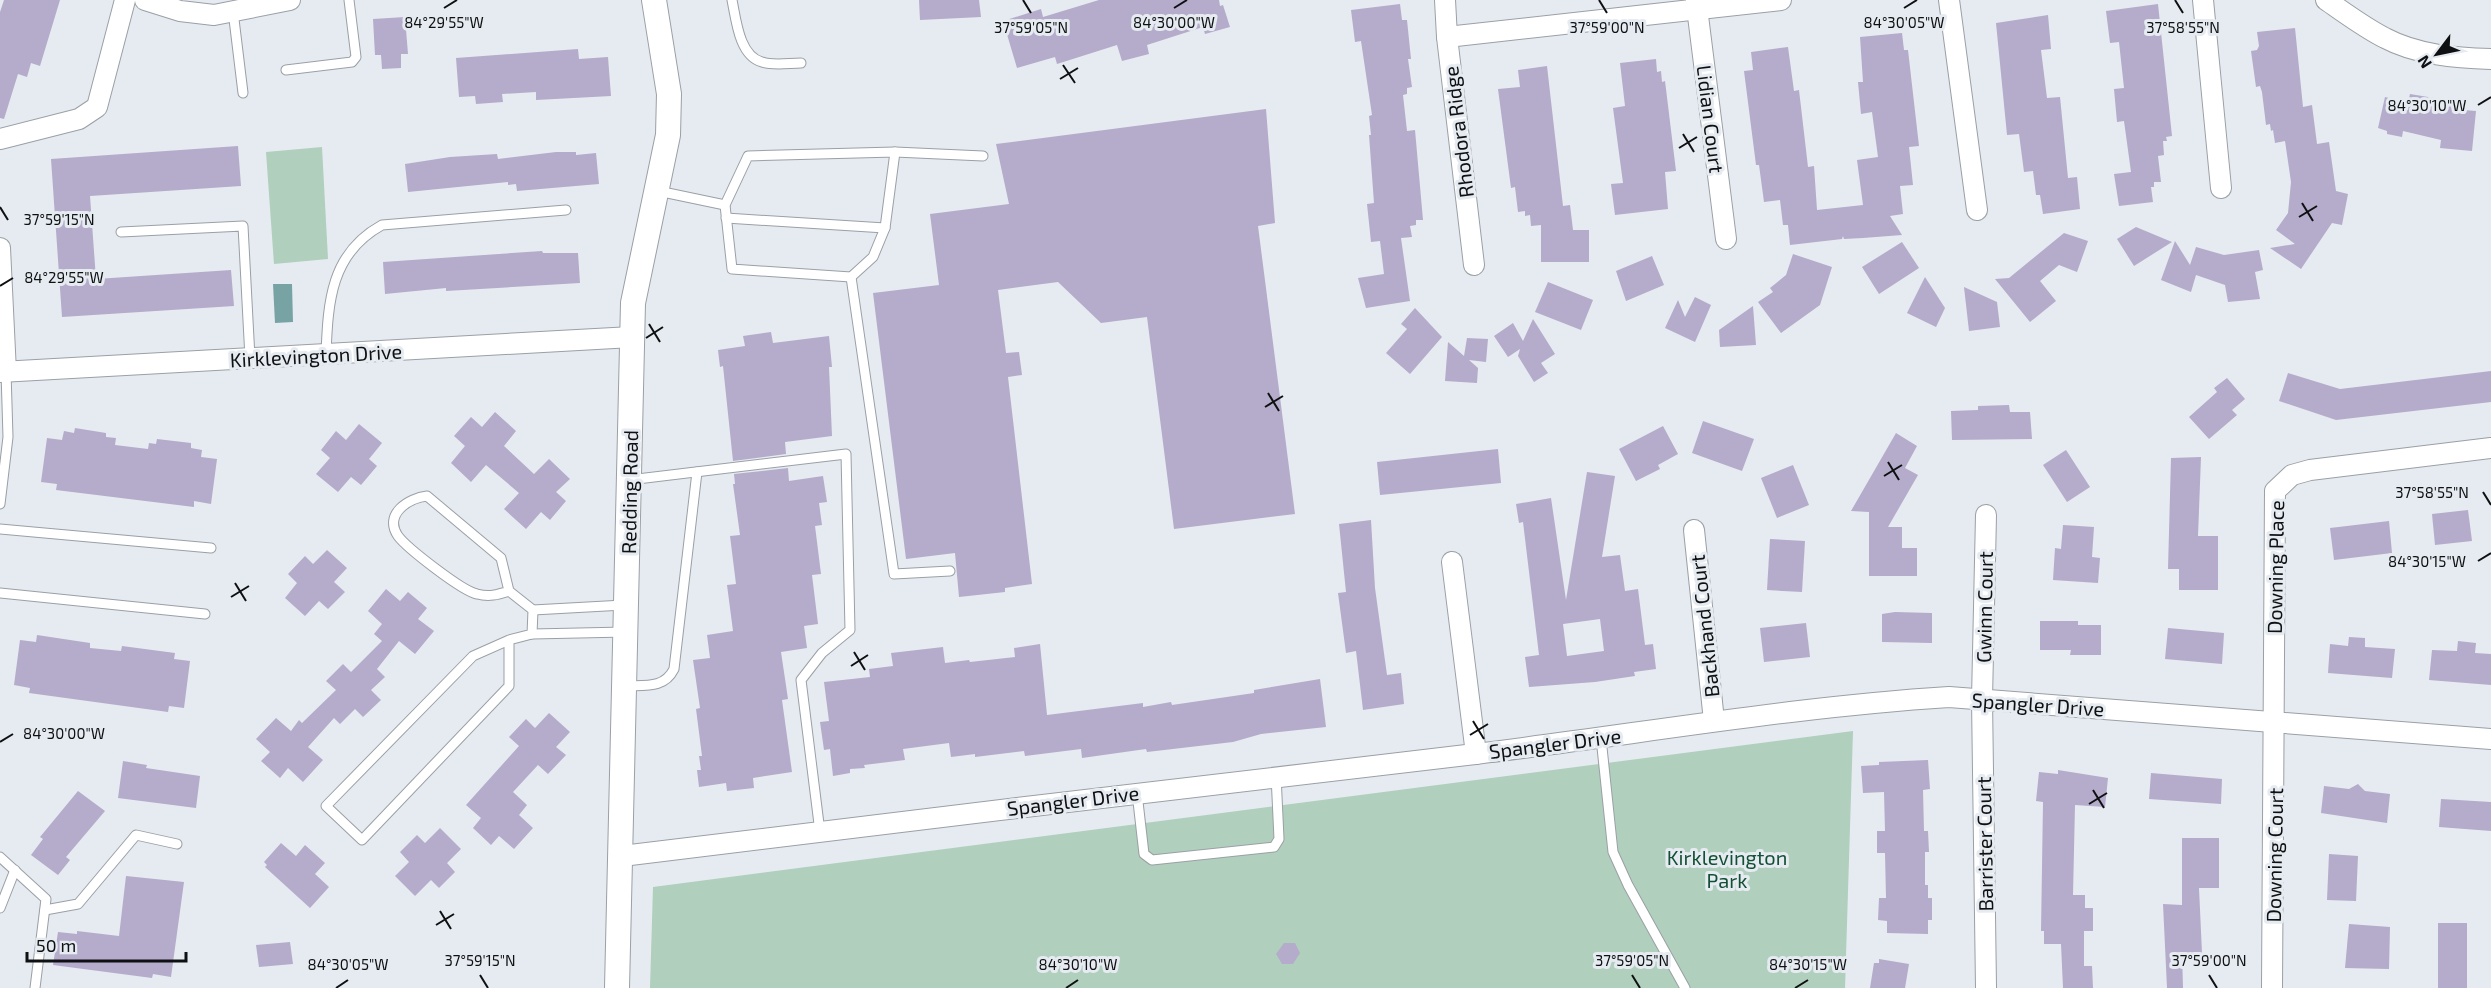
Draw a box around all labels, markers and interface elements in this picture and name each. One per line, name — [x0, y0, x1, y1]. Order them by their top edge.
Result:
text: 84°29'55"W — [404, 13, 484, 31]
text: 84°30'00"W — [1133, 13, 1215, 31]
text: 84°30'05"W — [1864, 13, 1944, 31]
text: 37°59'05"N — [994, 18, 1068, 36]
text: 37°59'00"N — [1569, 18, 1645, 36]
text: 37°58'55"N — [2146, 18, 2220, 36]
north arrow — [2407, 24, 2467, 84]
text: N — [2413, 52, 2435, 72]
street label: Lidian Court — [1692, 64, 1730, 175]
street label: Rhodora Ridge — [1438, 65, 1478, 199]
text: 84°30'10"W — [2388, 96, 2466, 114]
text: 37°59'15"N — [23, 210, 95, 228]
text: 84°29'55"W — [24, 268, 104, 286]
street label: Kirklevington Drive — [229, 339, 403, 371]
street label: Redding Road — [616, 430, 642, 554]
text: 37°58'55"N — [2395, 483, 2469, 501]
street label: Downing Place — [2262, 500, 2288, 634]
street label: Gwinn Court — [1971, 551, 1997, 663]
text: 84°30'15"W — [2388, 552, 2466, 570]
street label: Backhand Court — [1685, 553, 1723, 699]
street label: Spangler Drive — [1971, 687, 2105, 721]
street label: Spangler Drive — [1488, 723, 1622, 763]
text: 84°30'00"W — [23, 724, 105, 742]
street label: Barrister Court — [1971, 776, 1997, 912]
street label: Spangler Drive — [1006, 780, 1140, 820]
street label: Downing Court — [2261, 787, 2287, 923]
park label: Kirklevington Park — [1667, 845, 1787, 892]
scale bar — [27, 925, 186, 963]
text: 50 m — [36, 934, 76, 956]
text: 37°59'15"N — [444, 951, 516, 969]
text: 37°59'05"N — [1595, 951, 1669, 969]
text: 37°59'00"N — [2171, 951, 2247, 969]
text: 84°30'05"W — [308, 955, 388, 973]
text: 84°30'10"W — [1039, 955, 1117, 973]
text: 84°30'15"W — [1769, 955, 1847, 973]

